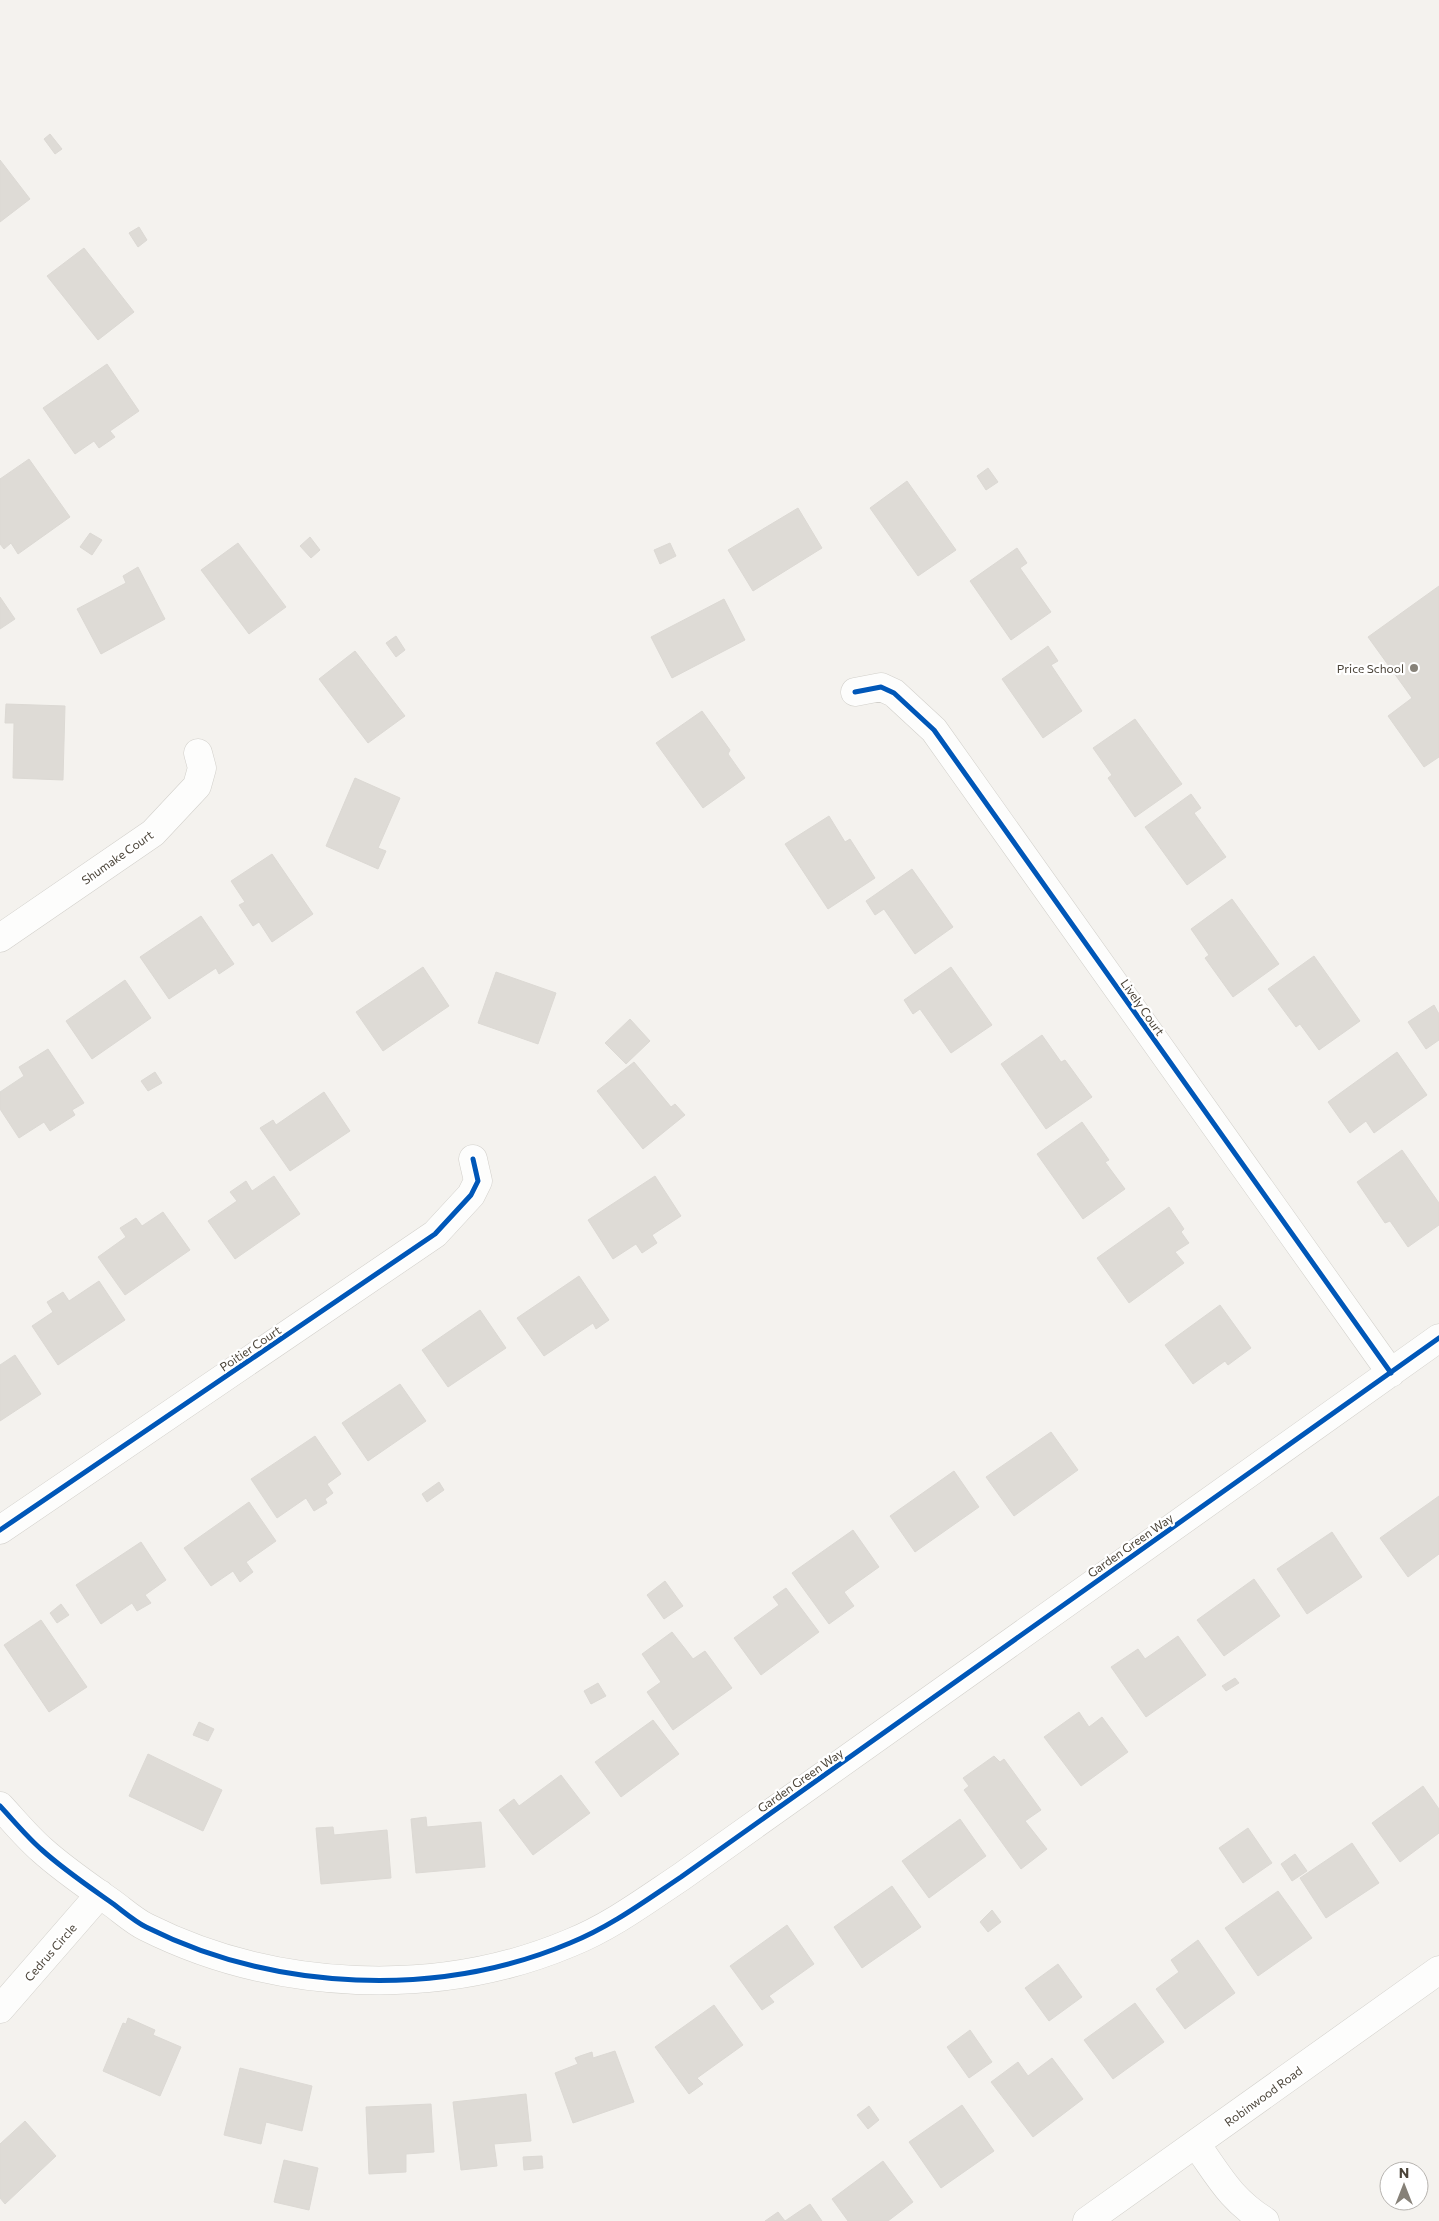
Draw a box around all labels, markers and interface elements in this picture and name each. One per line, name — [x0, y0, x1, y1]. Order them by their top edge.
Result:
place label: Price School — [1337, 661, 1404, 675]
marker: Price School — [1408, 662, 1420, 674]
street label: Shumake Court — [79, 827, 155, 887]
street label: Lively Court — [1118, 976, 1168, 1038]
street label: Poitier Court — [217, 1322, 283, 1374]
street label: Garden Green Way — [1085, 1510, 1175, 1580]
street label: Garden Green Way — [755, 1745, 845, 1815]
street label: Cedrus Circle — [21, 1920, 79, 1984]
street label: Robinwood Road — [1221, 2063, 1305, 2129]
north arrow — [1379, 2161, 1429, 2211]
text: N — [1399, 2164, 1409, 2181]

